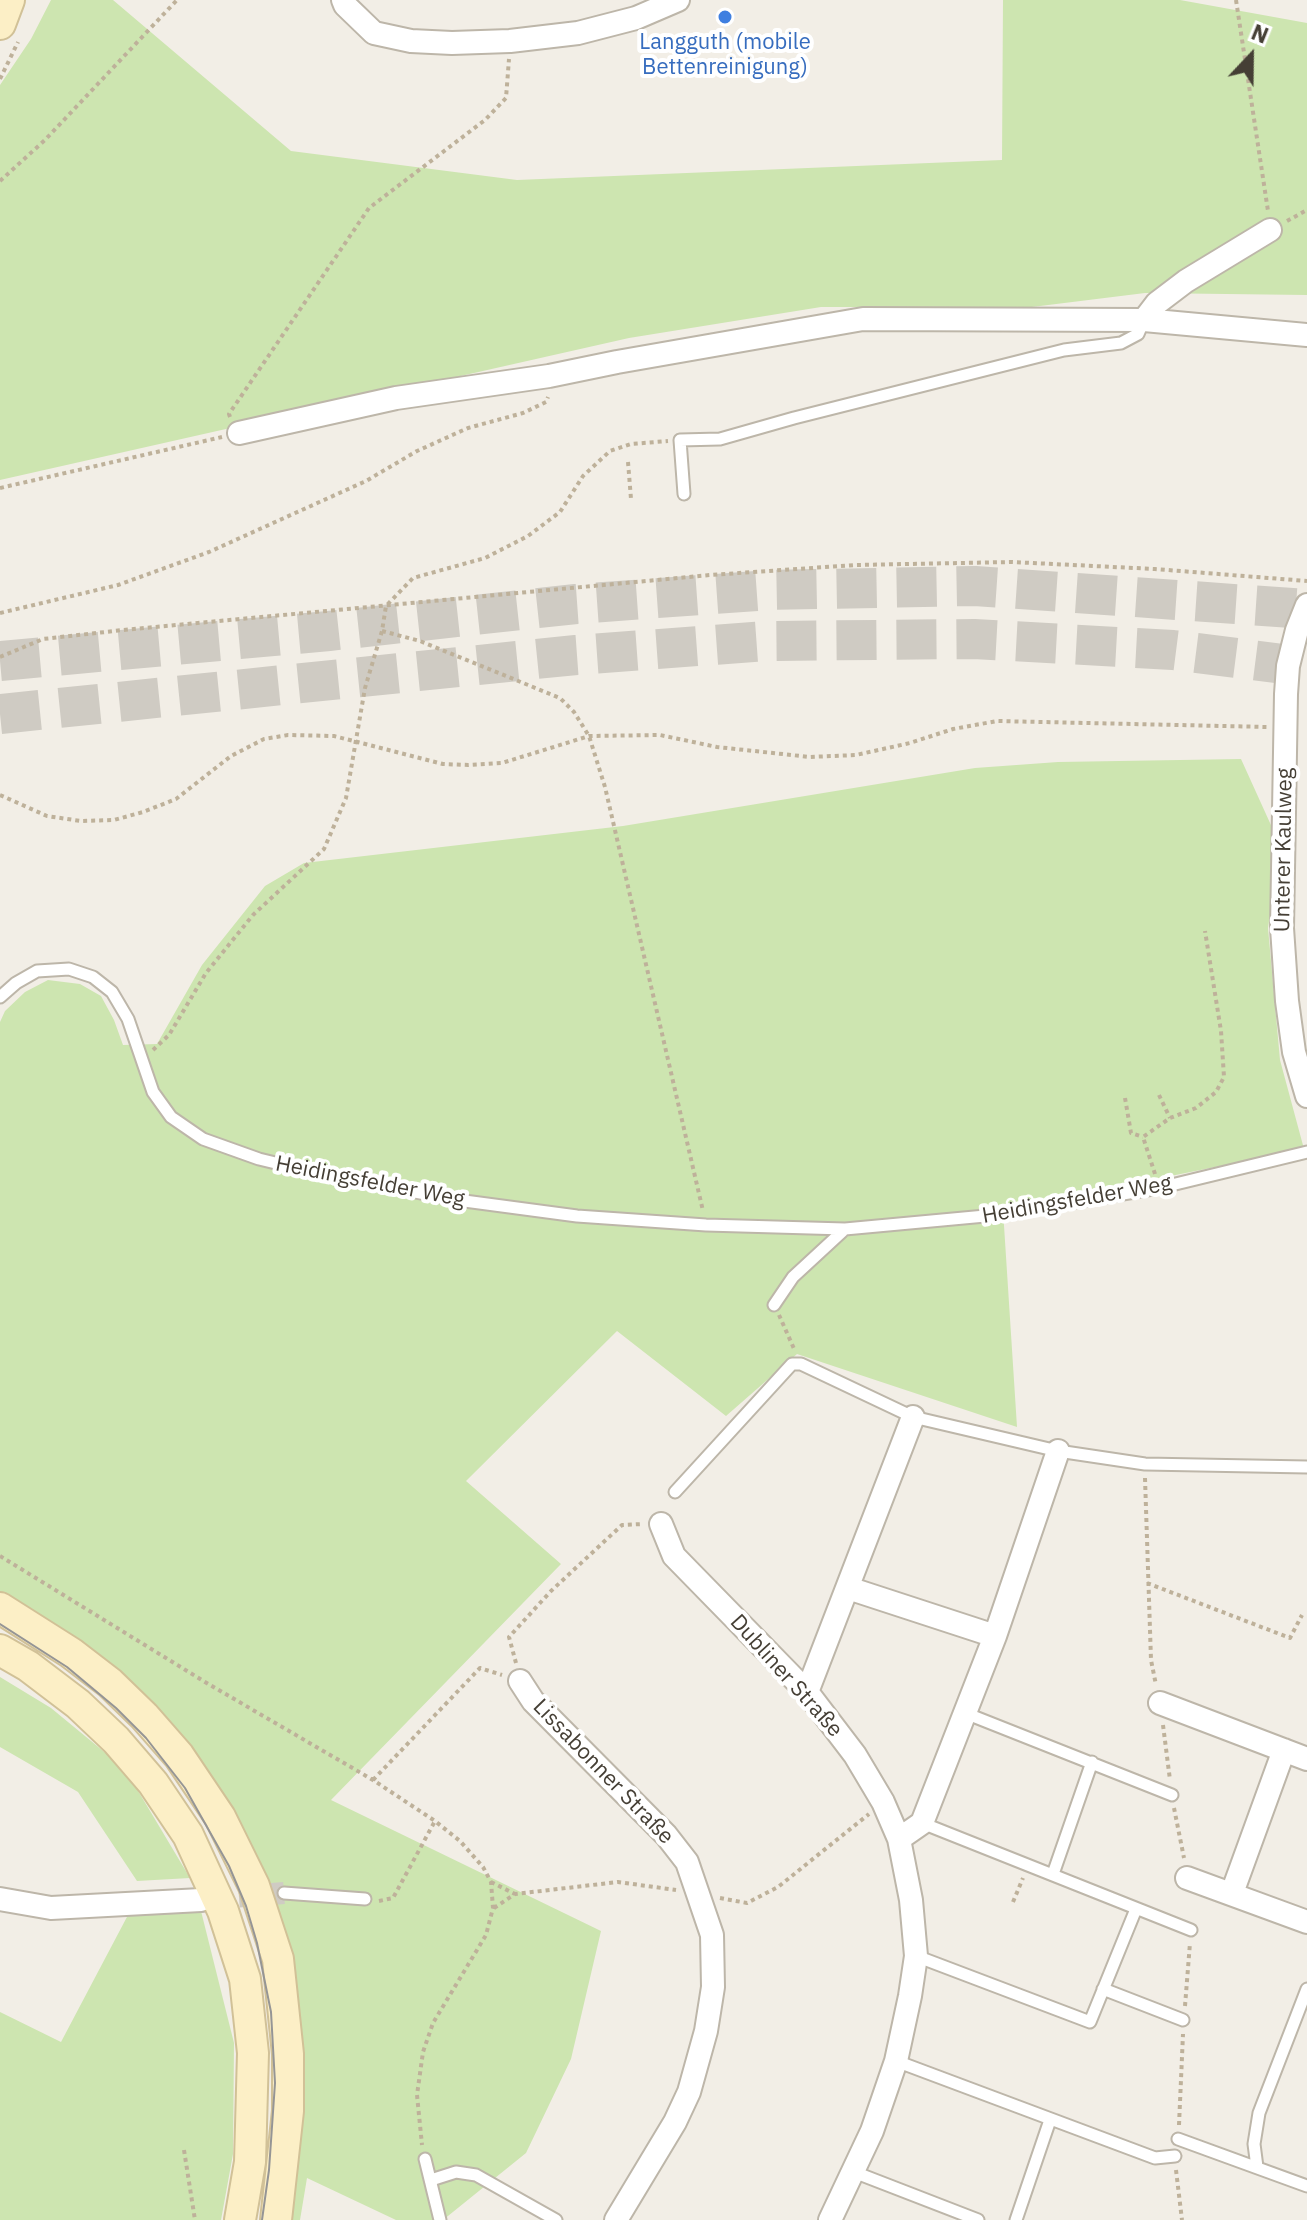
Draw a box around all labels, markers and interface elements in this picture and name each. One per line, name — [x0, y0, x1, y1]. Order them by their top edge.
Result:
marker: Langguth (mobile Bettenreinigung) — [716, 8, 734, 26]
north arrow — [1211, 16, 1291, 96]
text: N — [1247, 17, 1273, 50]
place label: Langguth (mobile Bettenreinigung) — [639, 30, 811, 82]
street label: Unterer Kaulweg — [1269, 767, 1299, 933]
street label: Heidingsfelder Weg — [273, 1151, 467, 1213]
street label: Heidingsfelder Weg — [980, 1170, 1174, 1230]
street label: Dubliner Straße — [724, 1609, 848, 1743]
street label: Lissabonner Straße — [527, 1694, 679, 1850]

